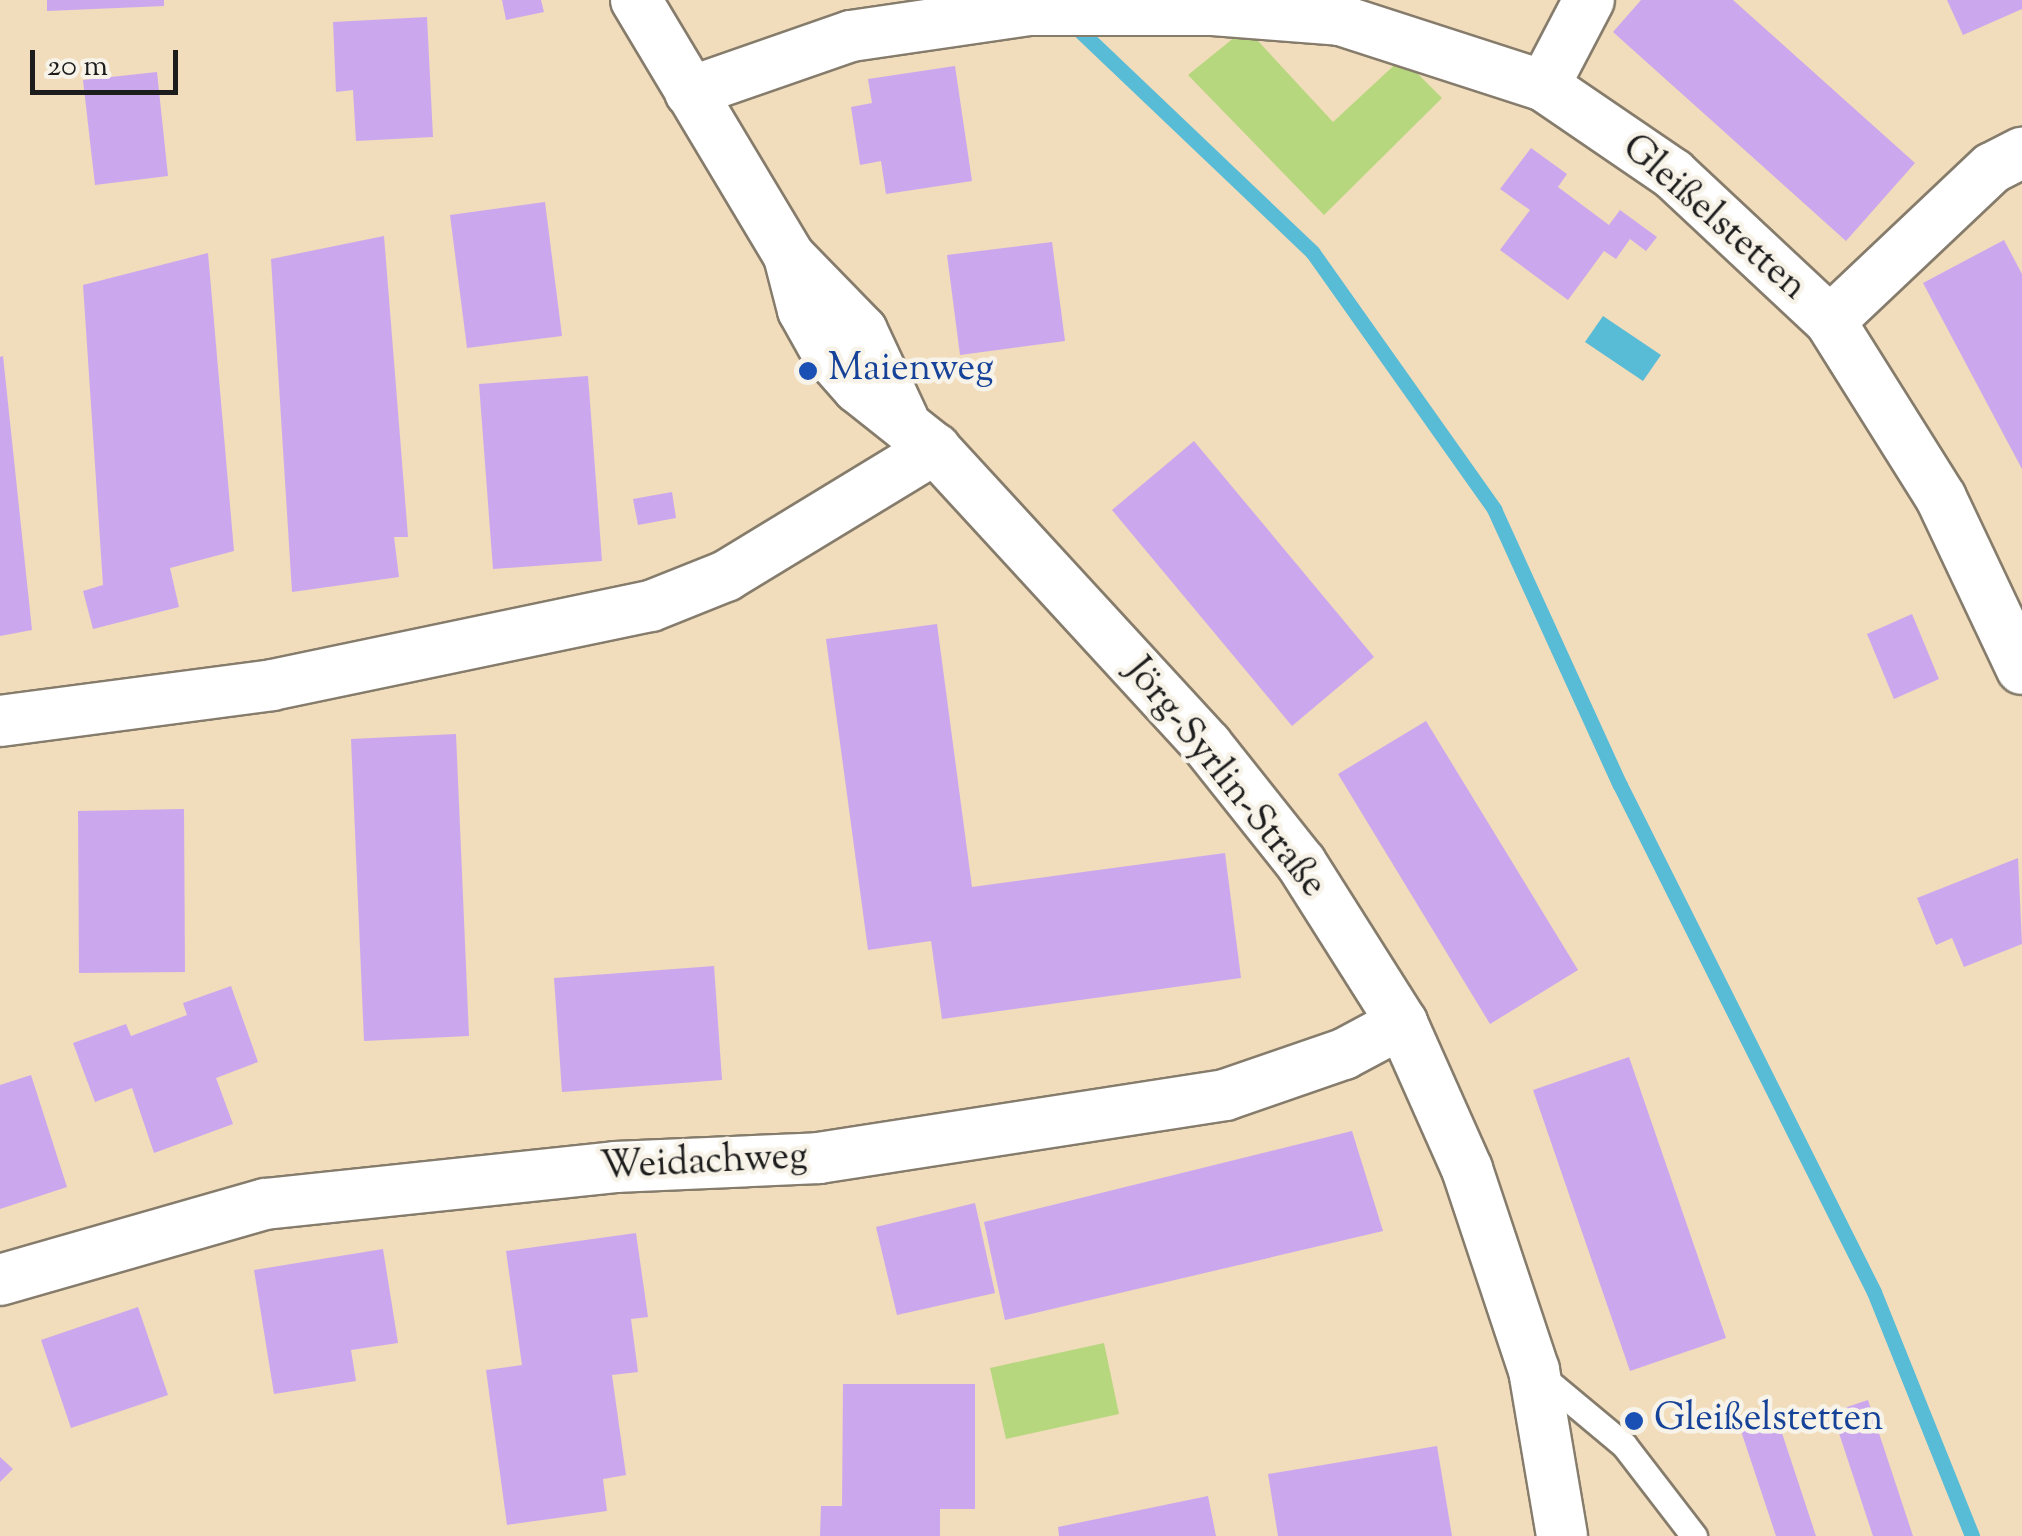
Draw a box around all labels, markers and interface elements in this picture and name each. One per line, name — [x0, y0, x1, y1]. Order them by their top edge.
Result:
scale bar — [35, 30, 182, 92]
text: 20 m — [47, 46, 108, 89]
street label: Gleißelstetten — [1611, 126, 1815, 312]
place label: Maienweg — [828, 348, 994, 394]
marker: Maienweg — [797, 360, 819, 382]
street label: Jörg-Syrlin-Straße — [1114, 650, 1334, 908]
street label: Weidachweg — [599, 1136, 809, 1192]
place label: Gleißelstetten — [1654, 1398, 1884, 1444]
marker: Gleißelstetten — [1623, 1410, 1645, 1432]

